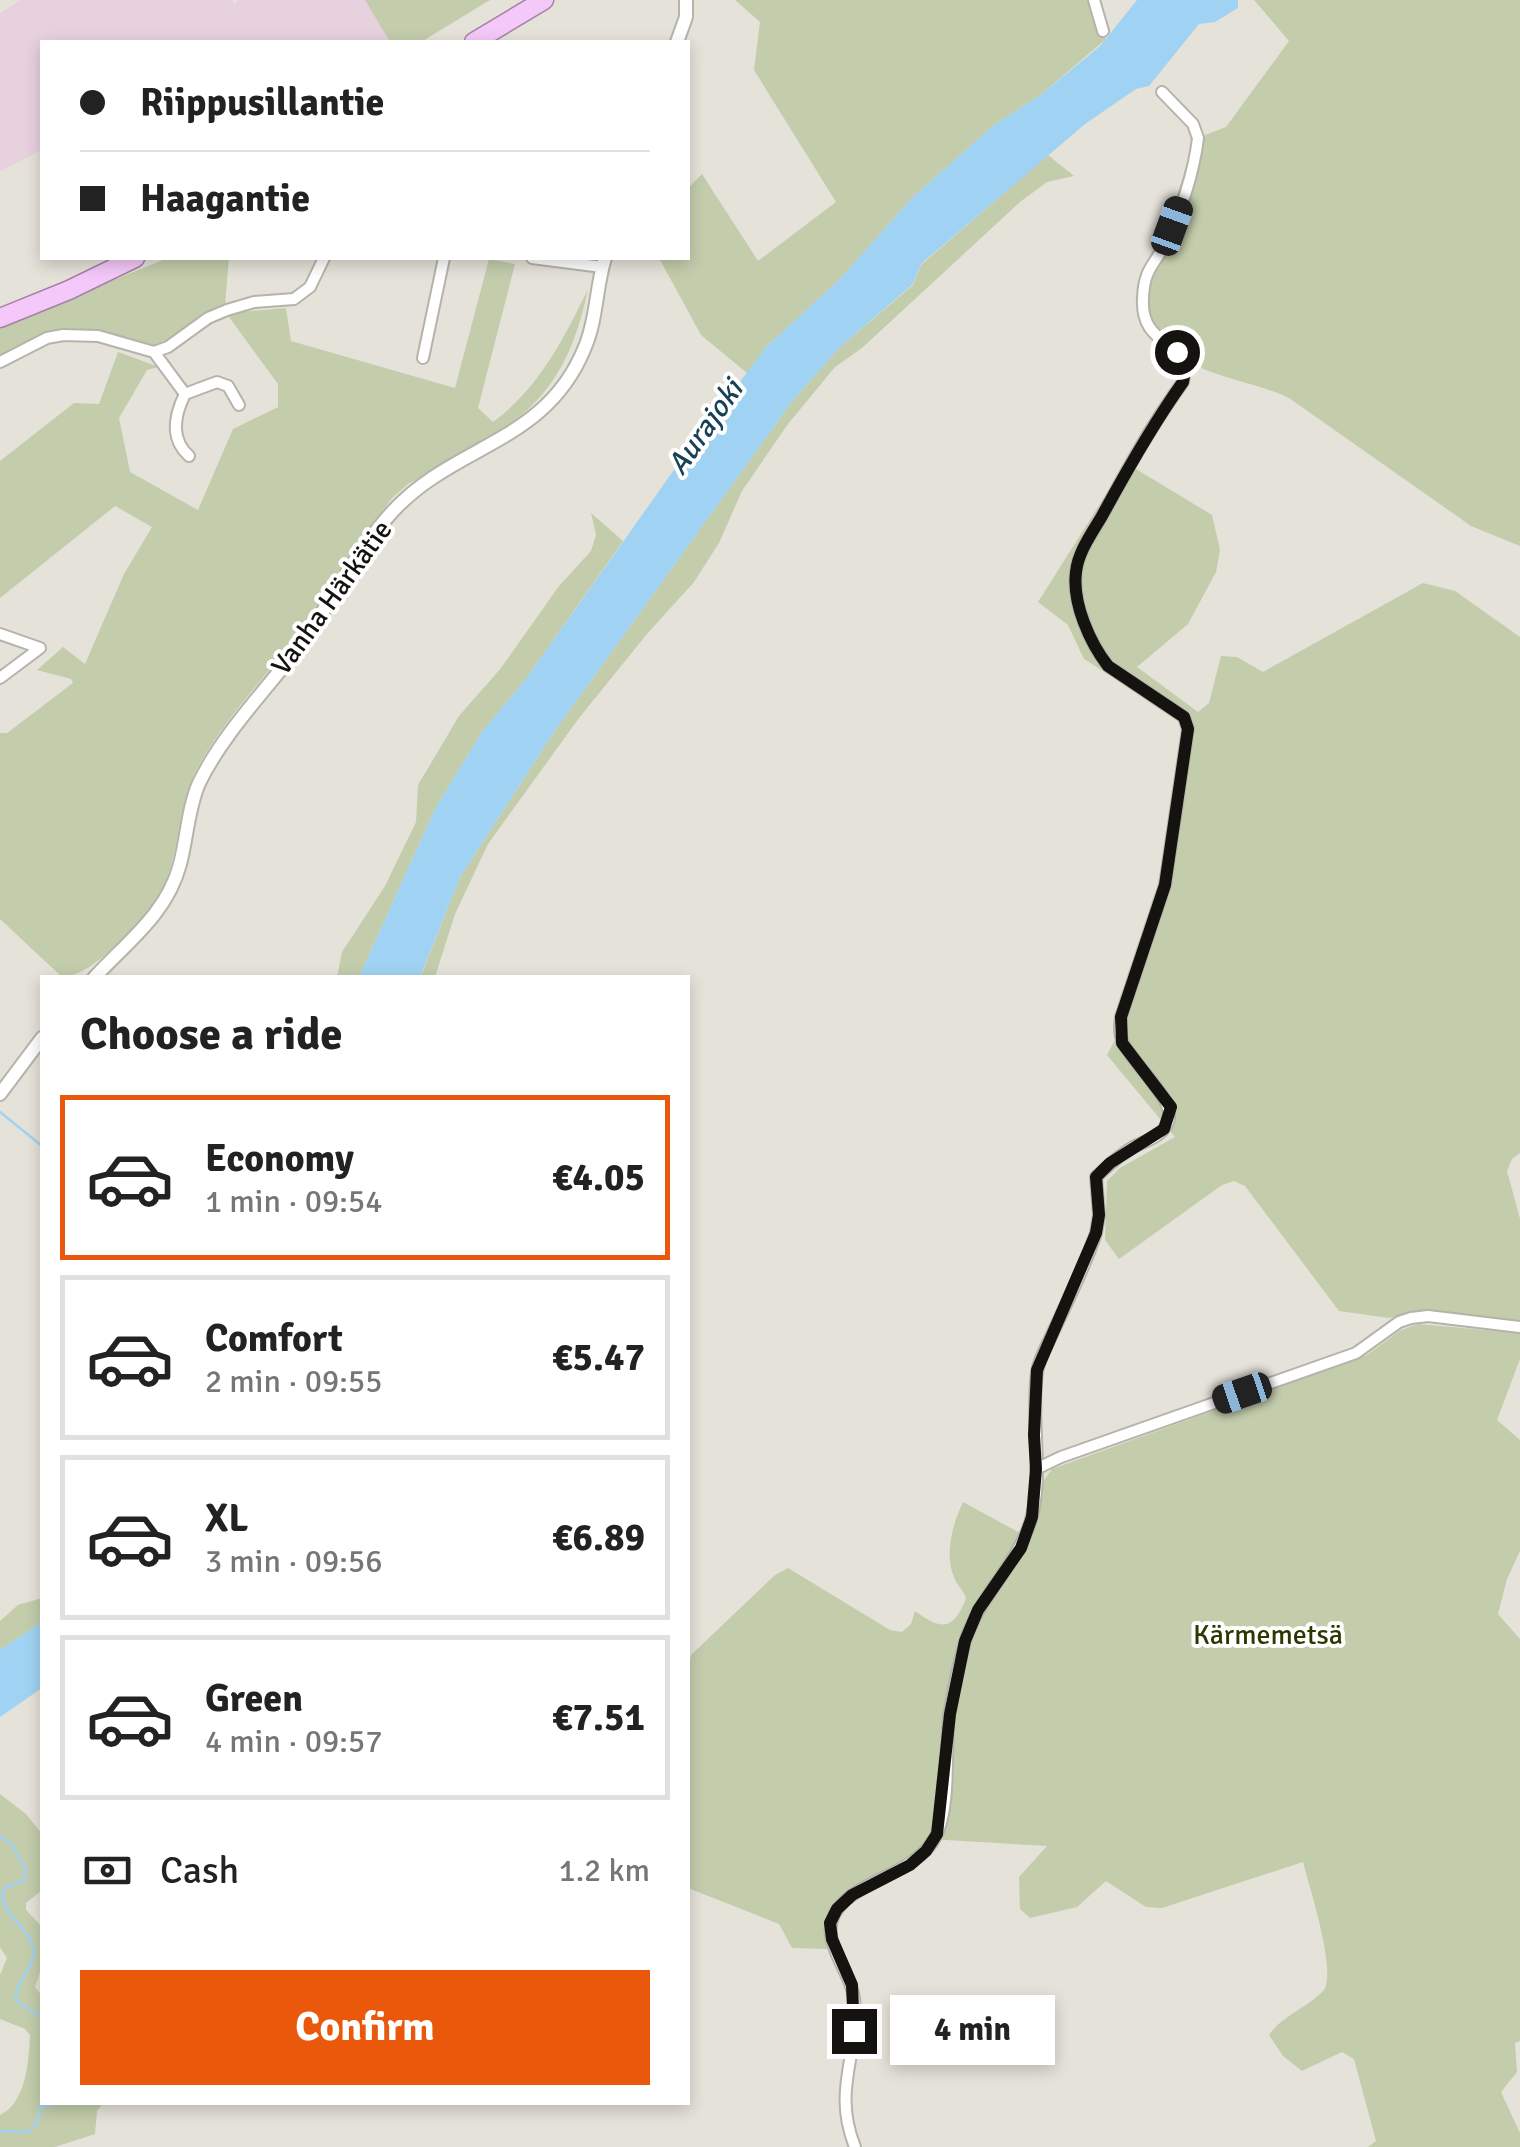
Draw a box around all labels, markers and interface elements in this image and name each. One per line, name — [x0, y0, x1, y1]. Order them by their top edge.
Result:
text: Riippusillantie — [140, 79, 384, 126]
text: Haagantie — [140, 175, 310, 222]
car — [1148, 193, 1196, 259]
route start — [1155, 330, 1200, 375]
water label: Aurajoki — [659, 370, 753, 482]
street label: Vanha Härkätie — [264, 514, 399, 682]
text: Choose a ride — [80, 1007, 343, 1062]
icon: car — [85, 1133, 175, 1223]
text: Economy — [205, 1135, 354, 1182]
text: €4.05 — [552, 1154, 645, 1201]
text: 1 min · 09:54 — [205, 1182, 383, 1221]
icon: car — [85, 1313, 175, 1403]
text: Comfort — [205, 1315, 343, 1362]
text: €5.47 — [552, 1334, 645, 1381]
text: 2 min · 09:55 — [205, 1362, 383, 1401]
car — [1209, 1369, 1275, 1417]
icon: car — [85, 1493, 175, 1583]
text: XL — [205, 1495, 248, 1542]
text: €6.89 — [552, 1514, 645, 1561]
text: 3 min · 09:56 — [205, 1542, 383, 1581]
park label: Kärmemetsä — [1193, 1618, 1343, 1652]
icon: car — [85, 1673, 175, 1763]
text: Green — [205, 1675, 303, 1722]
text: €7.51 — [552, 1694, 645, 1741]
text: 4 min · 09:57 — [205, 1722, 383, 1761]
icon: cash — [80, 1843, 135, 1898]
text: Cash — [160, 1847, 239, 1894]
text: 1.2 km — [558, 1851, 650, 1890]
button: Confirm — [80, 1970, 650, 2085]
callout: 4 min — [889, 1996, 1054, 2066]
route end — [832, 2009, 877, 2054]
text: 4 min — [934, 2010, 1011, 2049]

